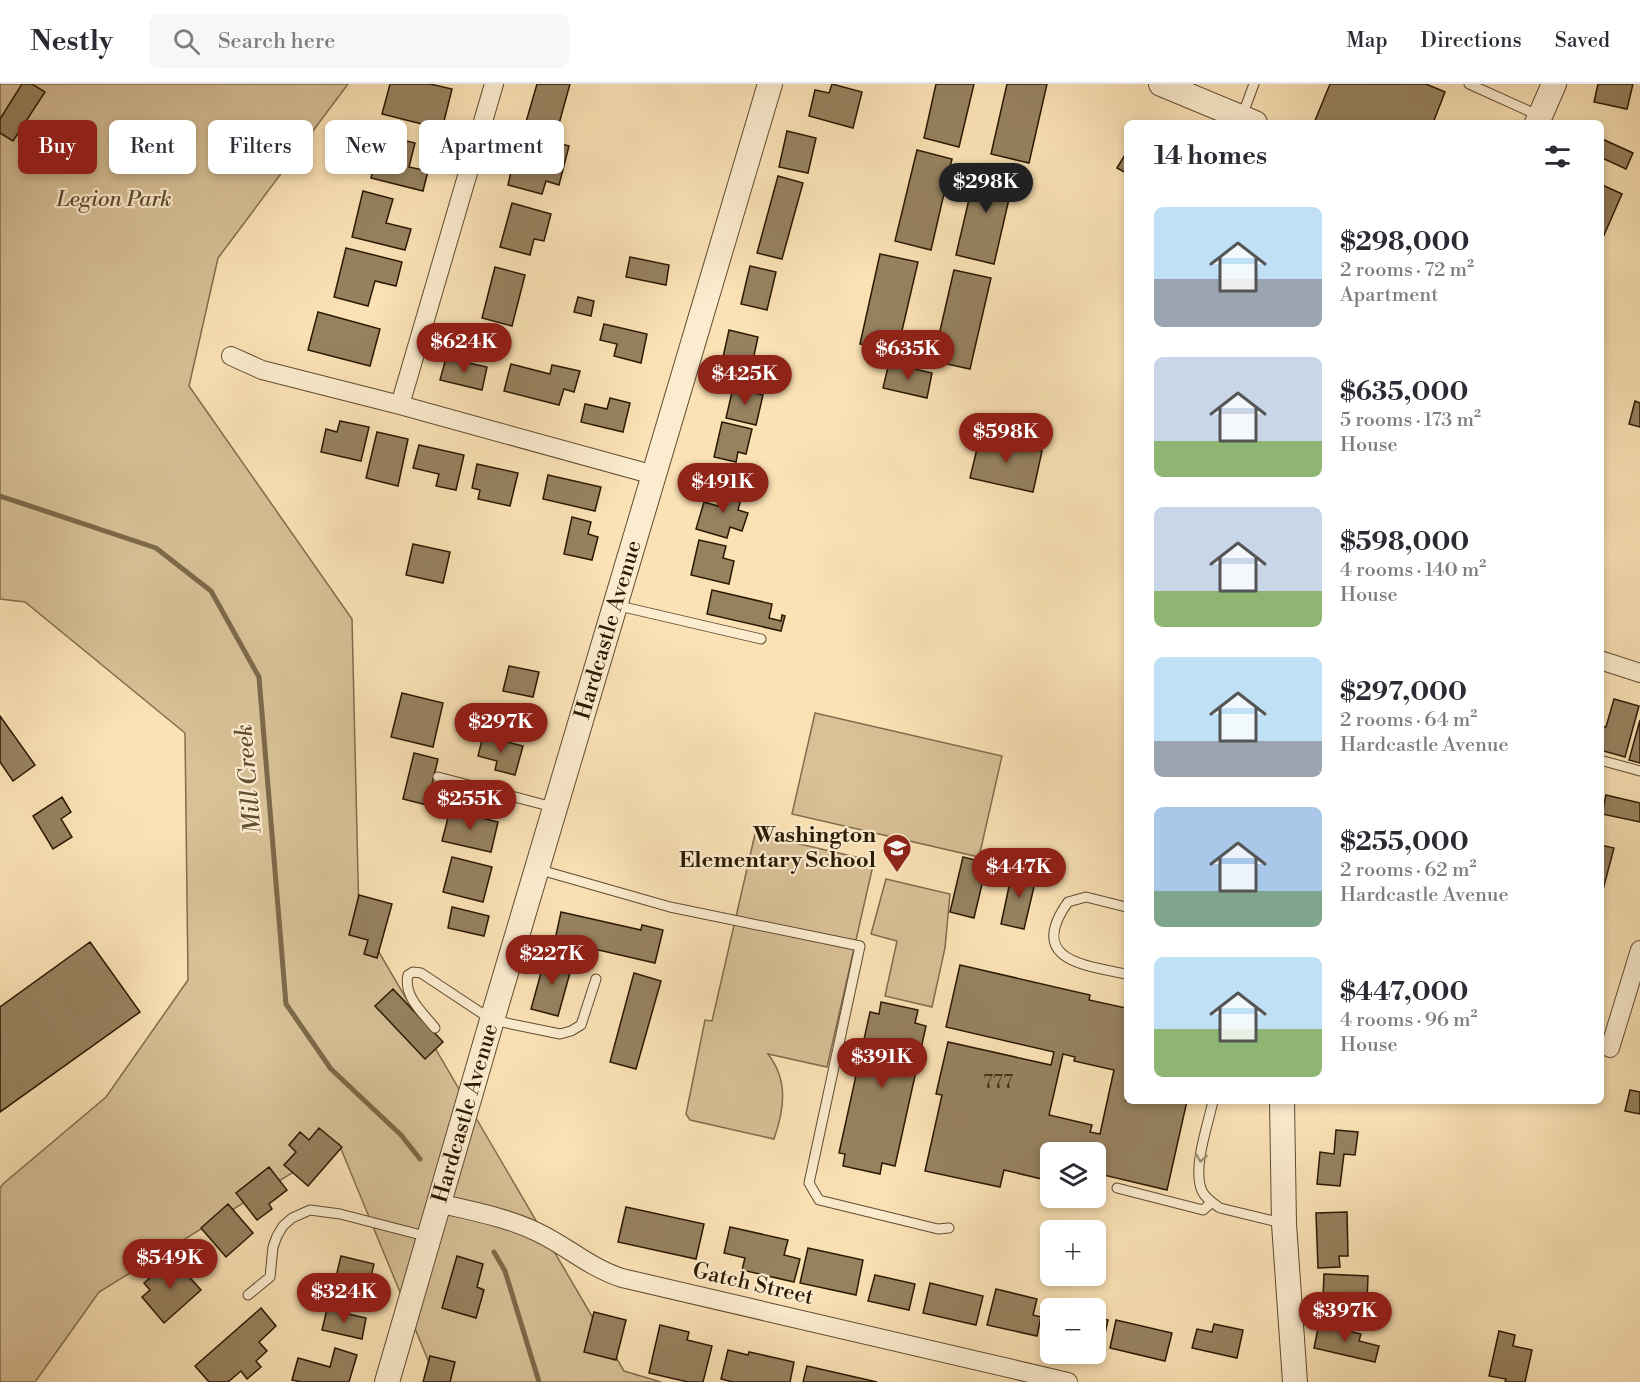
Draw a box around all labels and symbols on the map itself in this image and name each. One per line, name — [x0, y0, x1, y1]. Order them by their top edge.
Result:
pin: $298K — [944, 163, 1028, 214]
park label: Legion Park — [55, 186, 172, 213]
pin: $624K — [422, 323, 506, 374]
pin: $635K — [866, 330, 950, 381]
pin: $425K — [703, 355, 787, 406]
pin: $598K — [964, 413, 1048, 464]
pin: $491K — [681, 463, 765, 514]
street label: Hardcastle Avenue — [569, 537, 647, 723]
pin: $297K — [459, 703, 543, 754]
water label: Mill Creek — [229, 723, 269, 835]
pin: $255K — [428, 780, 512, 831]
place label: Washington Elementary School — [679, 822, 876, 874]
school or university icon: Washington Elementary School — [881, 832, 913, 874]
pin: $447K — [977, 848, 1061, 899]
pin: $227K — [510, 935, 594, 986]
street label: Hardcastle Avenue — [426, 1020, 504, 1206]
pin: $391K — [840, 1038, 924, 1089]
house number: 777 — [983, 1070, 1013, 1095]
one-way arrow — [1195, 1153, 1207, 1163]
pin: $549K — [128, 1239, 212, 1290]
street label: Gatch Street — [690, 1257, 816, 1311]
pin: $324K — [302, 1273, 386, 1324]
pin: $397K — [1303, 1292, 1387, 1343]

